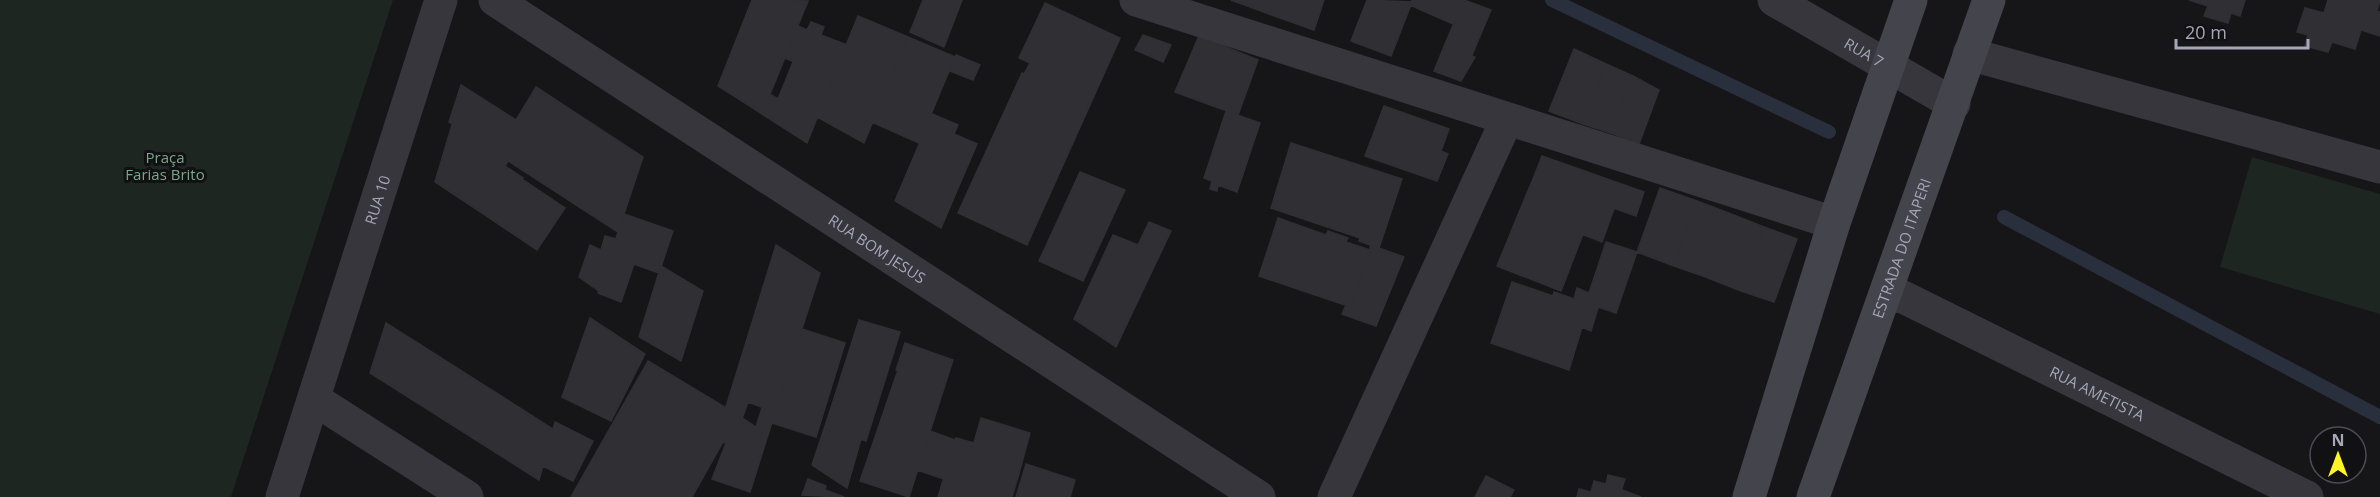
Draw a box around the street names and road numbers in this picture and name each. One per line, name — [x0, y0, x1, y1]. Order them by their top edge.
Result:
street label: RUA 7 — [1841, 33, 1887, 71]
street label: RUA 10 — [360, 173, 394, 227]
street label: ESTRADA DO ITAPERI — [1867, 175, 1935, 321]
street label: RUA BOM JESUS — [825, 210, 930, 288]
street label: RUA AMETISTA — [2046, 361, 2148, 425]

